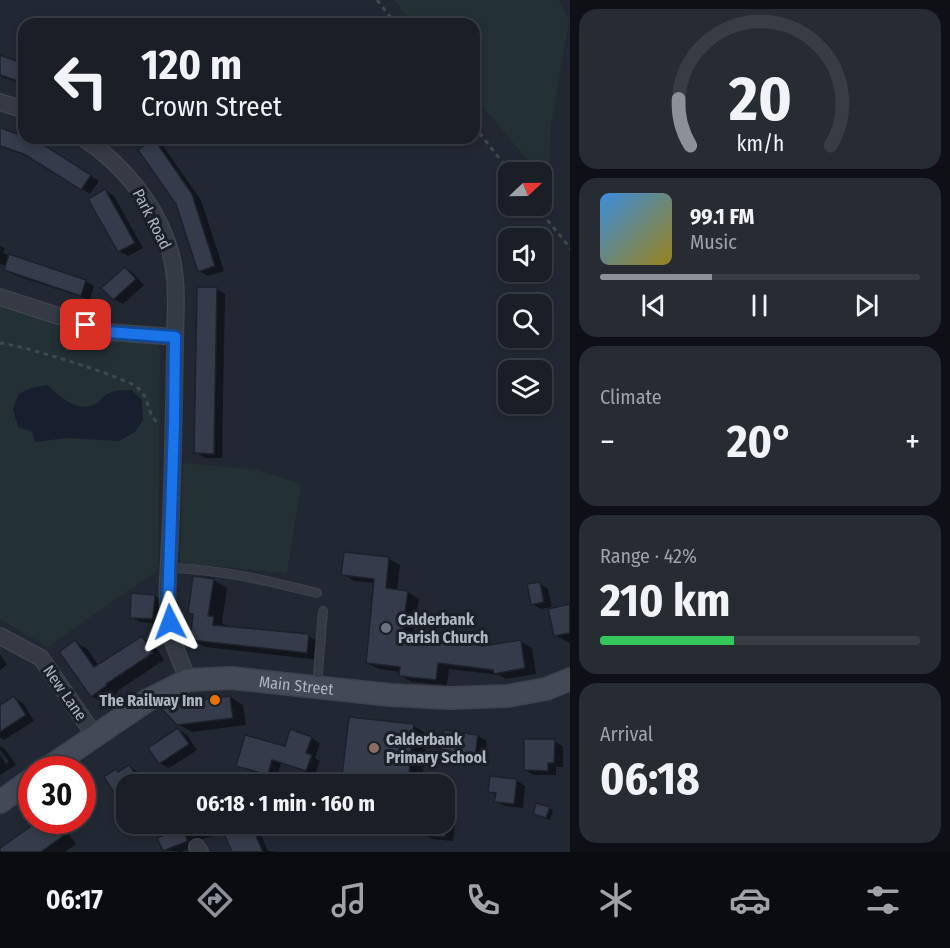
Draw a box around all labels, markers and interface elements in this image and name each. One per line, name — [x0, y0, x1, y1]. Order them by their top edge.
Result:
text: 120 m — [141, 40, 242, 90]
icon: left — [42, 42, 120, 120]
text: 20 — [728, 62, 791, 137]
text: Crown Street — [141, 91, 282, 123]
text: km/h — [736, 131, 784, 157]
north arrow — [498, 162, 552, 216]
map controls — [498, 162, 552, 414]
street label: Park Road — [129, 186, 175, 252]
text: 99.1 FM — [690, 203, 754, 230]
button: sound — [498, 228, 552, 282]
text: Music — [690, 230, 737, 254]
icon: previous — [637, 289, 670, 322]
icon: pause — [743, 289, 776, 322]
icon: next — [850, 289, 883, 322]
button: search — [498, 294, 552, 348]
pin — [60, 299, 111, 350]
icon: arrive — [69, 308, 102, 341]
button: layers — [498, 360, 552, 414]
text: Climate — [600, 385, 662, 409]
text: 20° — [727, 415, 793, 469]
text: − — [600, 422, 615, 462]
text: + — [905, 422, 920, 462]
text: Range · 42% — [600, 544, 697, 568]
text: 210 km — [600, 574, 730, 628]
position arrow — [138, 590, 202, 654]
place label: Calderbank Parish Church — [398, 610, 488, 647]
marker: Calderbank Parish Church — [379, 621, 393, 635]
street label: New Lane — [39, 662, 91, 724]
street label: Main Street — [258, 672, 335, 698]
place label: The Railway Inn — [100, 691, 203, 710]
marker: The Railway Inn — [208, 693, 222, 707]
text: Arrival — [600, 722, 653, 746]
place label: Calderbank Primary School — [386, 730, 487, 767]
marker: Calderbank Primary School — [367, 741, 381, 755]
text: 06:18 — [600, 752, 700, 806]
speed limit sign: 30 — [18, 756, 96, 834]
text: 06:18 · 1 min · 160 m — [196, 790, 375, 817]
icon: directions — [194, 879, 236, 921]
icon: music — [328, 879, 370, 921]
icon: phone — [462, 879, 504, 921]
icon: climate — [595, 879, 637, 921]
icon: car — [729, 879, 771, 921]
icon: filters — [862, 879, 904, 921]
text: 06:17 — [46, 884, 103, 916]

